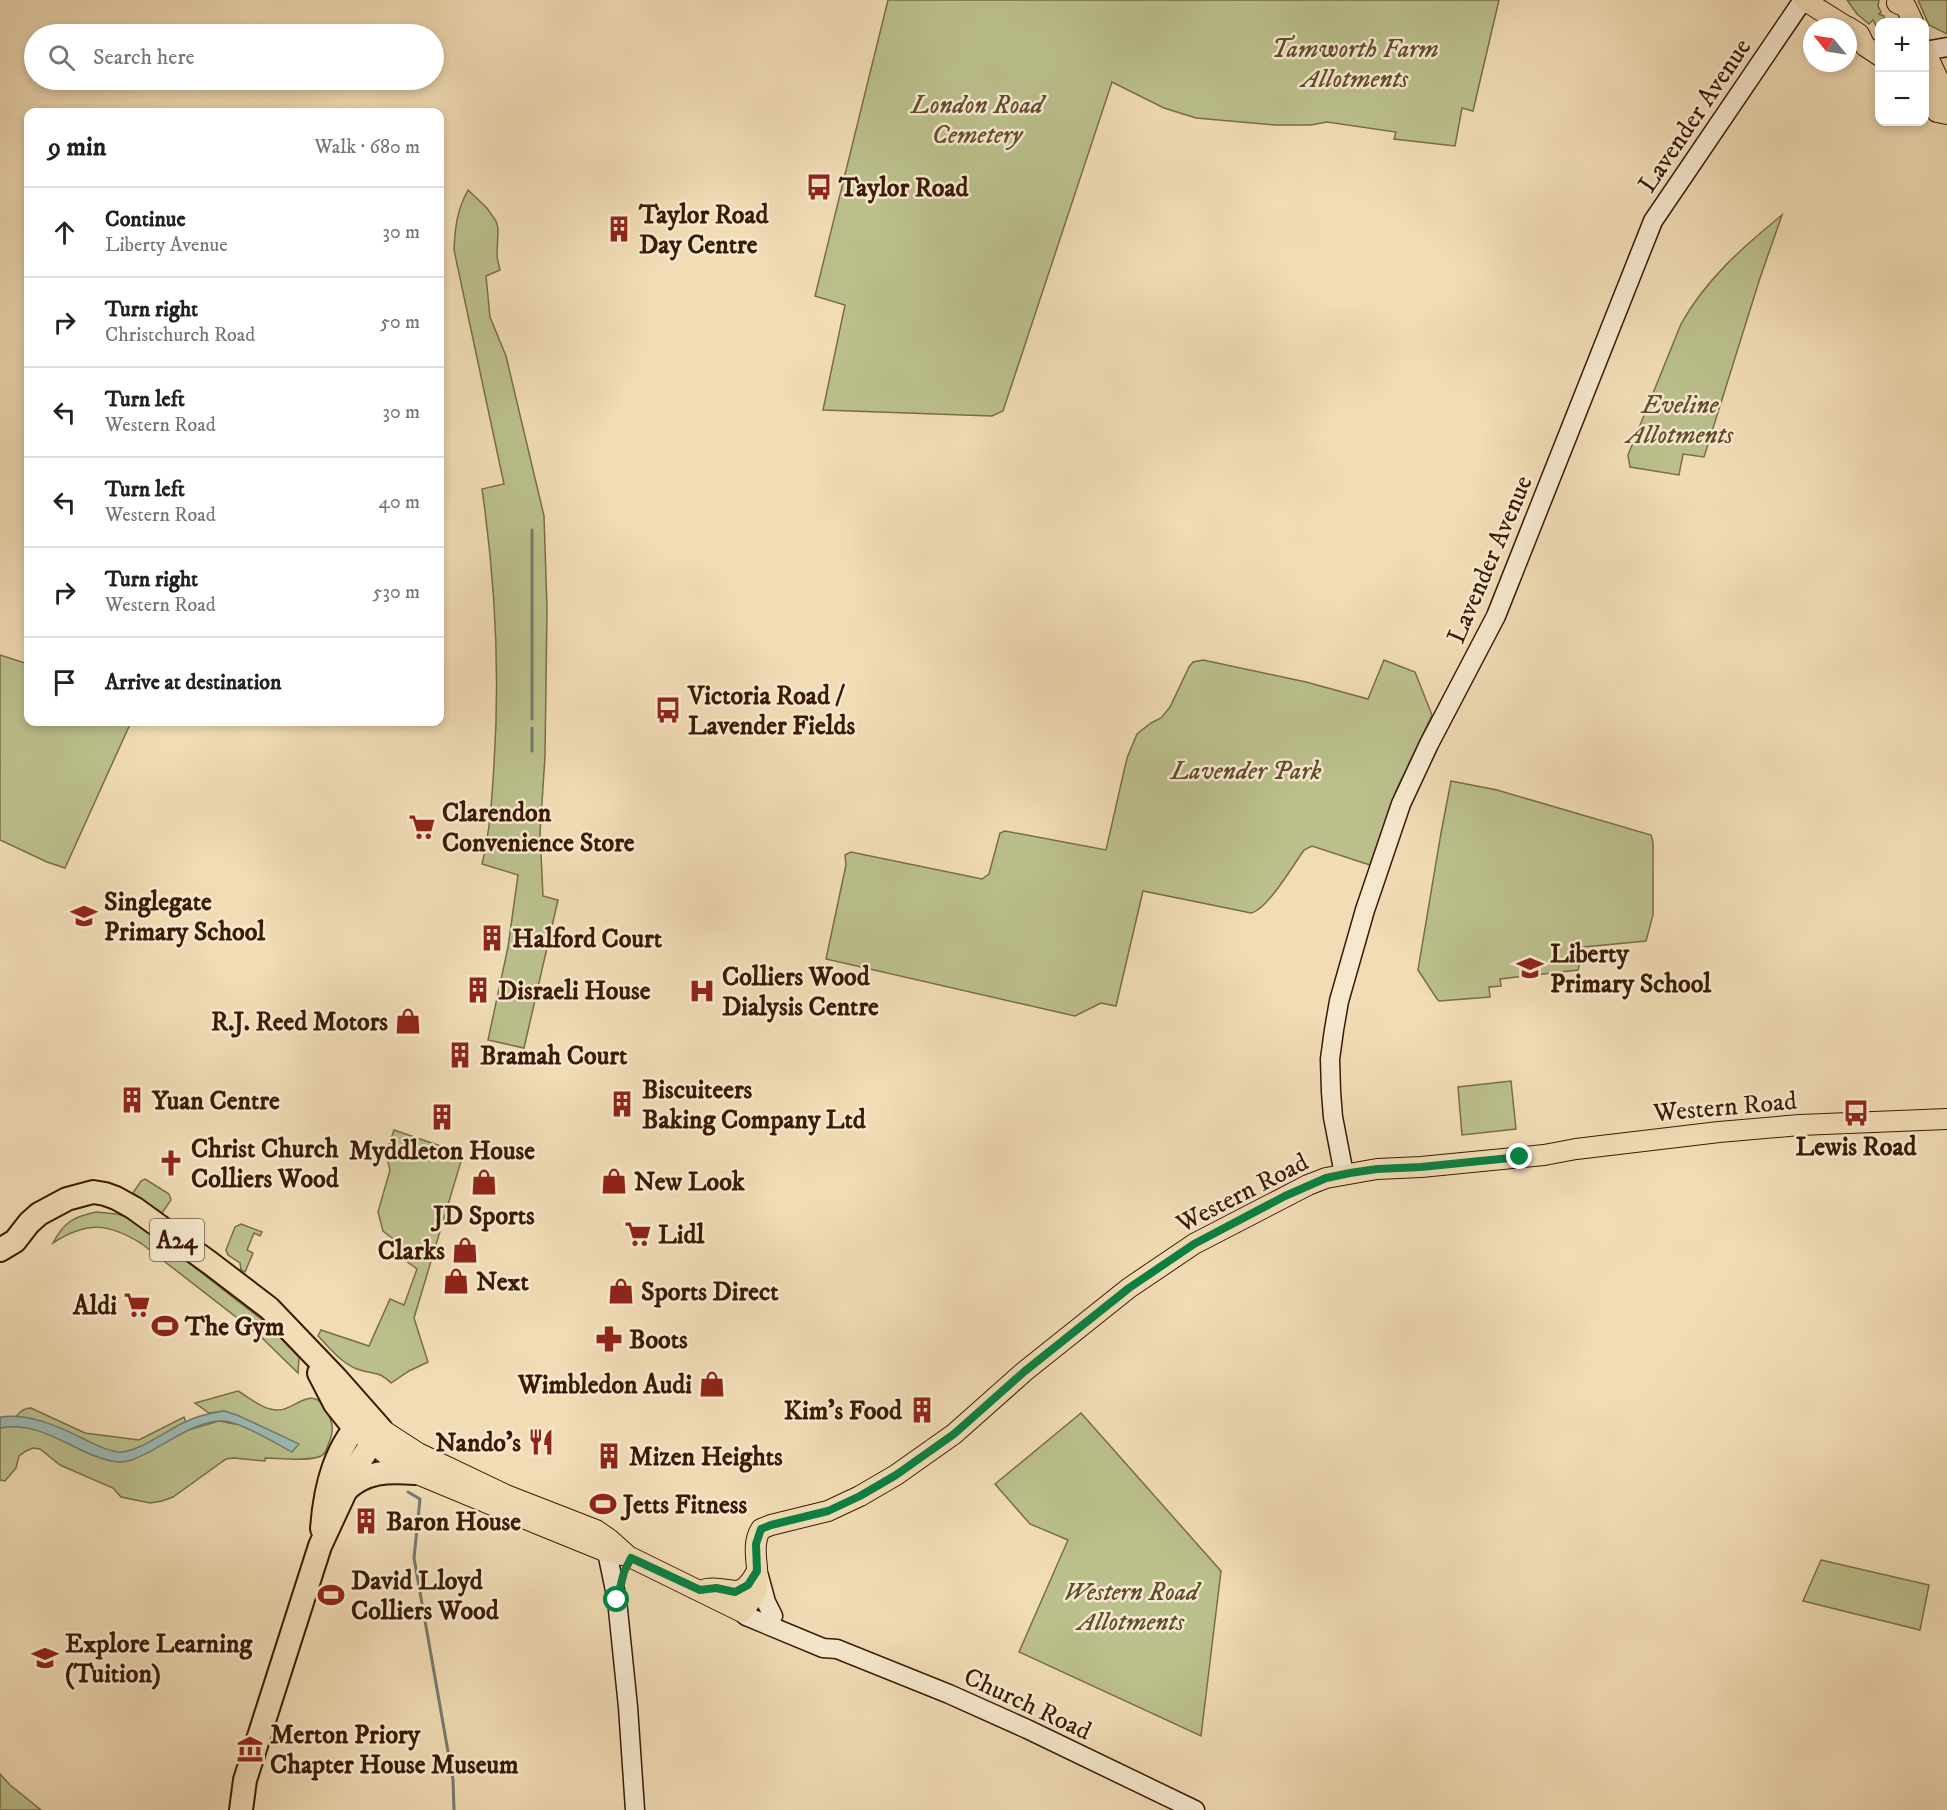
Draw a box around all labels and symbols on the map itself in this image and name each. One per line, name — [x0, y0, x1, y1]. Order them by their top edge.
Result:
north arrow — [1803, 18, 1857, 72]
street label: Lavender Avenue — [1631, 32, 1759, 199]
park label: Tamworth Farm Allotments — [1271, 33, 1439, 96]
park label: London Road Cemetery — [909, 89, 1047, 152]
bus stop icon: Taylor Road — [804, 172, 834, 202]
place label: Taylor Road — [838, 172, 970, 205]
place label: Taylor Road Day Centre — [638, 199, 770, 262]
building icon: Taylor Road Day Centre — [604, 214, 634, 244]
park label: Eveline Allotments — [1624, 389, 1734, 452]
street label: Lavender Avenue — [1440, 471, 1541, 649]
place label: Victoria Road / Lavender Fields — [687, 680, 856, 743]
bus stop icon: Victoria Road / Lavender Fields — [653, 695, 683, 725]
park label: Lavender Park — [1169, 755, 1321, 788]
place label: Clarendon Convenience Store — [442, 797, 635, 860]
supermarket icon: Clarendon Convenience Store — [407, 812, 437, 842]
place label: Singlegate Primary School — [104, 886, 266, 949]
school or university icon: Singlegate Primary School — [69, 901, 99, 931]
building icon: Halford Court — [477, 923, 507, 953]
place label: Halford Court — [512, 923, 663, 956]
place label: Liberty Primary School — [1550, 938, 1712, 1001]
school or university icon: Liberty Primary School — [1515, 953, 1545, 983]
place label: Colliers Wood Dialysis Centre — [722, 961, 879, 1024]
building icon: Disraeli House — [463, 975, 493, 1005]
place label: Disraeli House — [498, 975, 651, 1008]
hospital icon: Colliers Wood Dialysis Centre — [687, 976, 717, 1006]
place label: R.J. Reed Motors — [211, 1006, 388, 1039]
shop icon: R.J. Reed Motors — [393, 1006, 423, 1036]
building icon: Bramah Court — [445, 1040, 475, 1070]
place label: Bramah Court — [480, 1040, 628, 1073]
place label: Biscuiteers Baking Company Ltd — [642, 1074, 867, 1137]
building icon: Yuan Centre — [117, 1085, 147, 1115]
place label: Yuan Centre — [151, 1085, 280, 1118]
street label: Western Road — [1651, 1085, 1798, 1130]
building icon: Biscuiteers Baking Company Ltd — [607, 1089, 637, 1119]
bus stop icon: Lewis Road — [1841, 1098, 1871, 1128]
building icon: Myddleton House — [427, 1102, 457, 1132]
place label: Lewis Road — [1796, 1131, 1917, 1164]
place label: Christ Church Colliers Wood — [191, 1133, 340, 1196]
place label: Myddleton House — [349, 1135, 535, 1168]
route end — [1506, 1143, 1532, 1169]
street label: Western Road — [1170, 1146, 1314, 1241]
church icon: Christ Church Colliers Wood — [156, 1148, 186, 1178]
shop icon: New Look — [599, 1166, 629, 1196]
place label: New Look — [634, 1166, 746, 1199]
shop icon: JD Sports — [469, 1167, 499, 1197]
place label: JD Sports — [430, 1200, 535, 1233]
road number: A24 — [150, 1219, 204, 1261]
supermarket icon: Lidl — [623, 1219, 653, 1249]
place label: Lidl — [658, 1219, 705, 1252]
place label: Clarks — [378, 1235, 445, 1268]
shop icon: Clarks — [450, 1235, 480, 1265]
shop icon: Next — [441, 1266, 471, 1296]
place label: Next — [476, 1266, 529, 1299]
shop icon: Sports Direct — [606, 1276, 636, 1306]
place label: Sports Direct — [641, 1276, 779, 1309]
place label: Aldi — [72, 1290, 117, 1323]
supermarket icon: Aldi — [122, 1290, 152, 1320]
sports icon: The Gym — [150, 1311, 180, 1341]
place label: The Gym — [184, 1311, 285, 1344]
pharmacy icon: Boots — [594, 1324, 624, 1354]
place label: Boots — [629, 1324, 688, 1357]
place label: Wimbledon Audi — [517, 1369, 692, 1402]
shop icon: Wimbledon Audi — [697, 1369, 727, 1399]
place label: Kim's Food — [784, 1395, 903, 1428]
building icon: Kim's Food — [907, 1395, 937, 1425]
place label: Nando's — [435, 1427, 521, 1460]
restaurant icon: Nando's — [526, 1427, 556, 1457]
building icon: Mizen Heights — [594, 1441, 624, 1471]
place label: Mizen Heights — [629, 1441, 783, 1474]
sports icon: Jetts Fitness — [588, 1489, 618, 1519]
place label: Jetts Fitness — [620, 1489, 747, 1522]
building icon: Baron House — [351, 1506, 381, 1536]
place label: Baron House — [386, 1506, 521, 1539]
place label: David Lloyd Colliers Wood — [351, 1565, 500, 1628]
park label: Western Road Allotments — [1064, 1576, 1202, 1639]
sports icon: David Lloyd Colliers Wood — [316, 1580, 346, 1610]
route start — [603, 1586, 629, 1612]
place label: Explore Learning (Tuition) — [65, 1628, 253, 1691]
school or university icon: Explore Learning (Tuition) — [30, 1643, 60, 1673]
street label: Church Road — [958, 1660, 1097, 1748]
place label: Merton Priory Chapter House Museum — [270, 1719, 519, 1782]
museum icon: Merton Priory Chapter House Museum — [235, 1734, 265, 1764]

